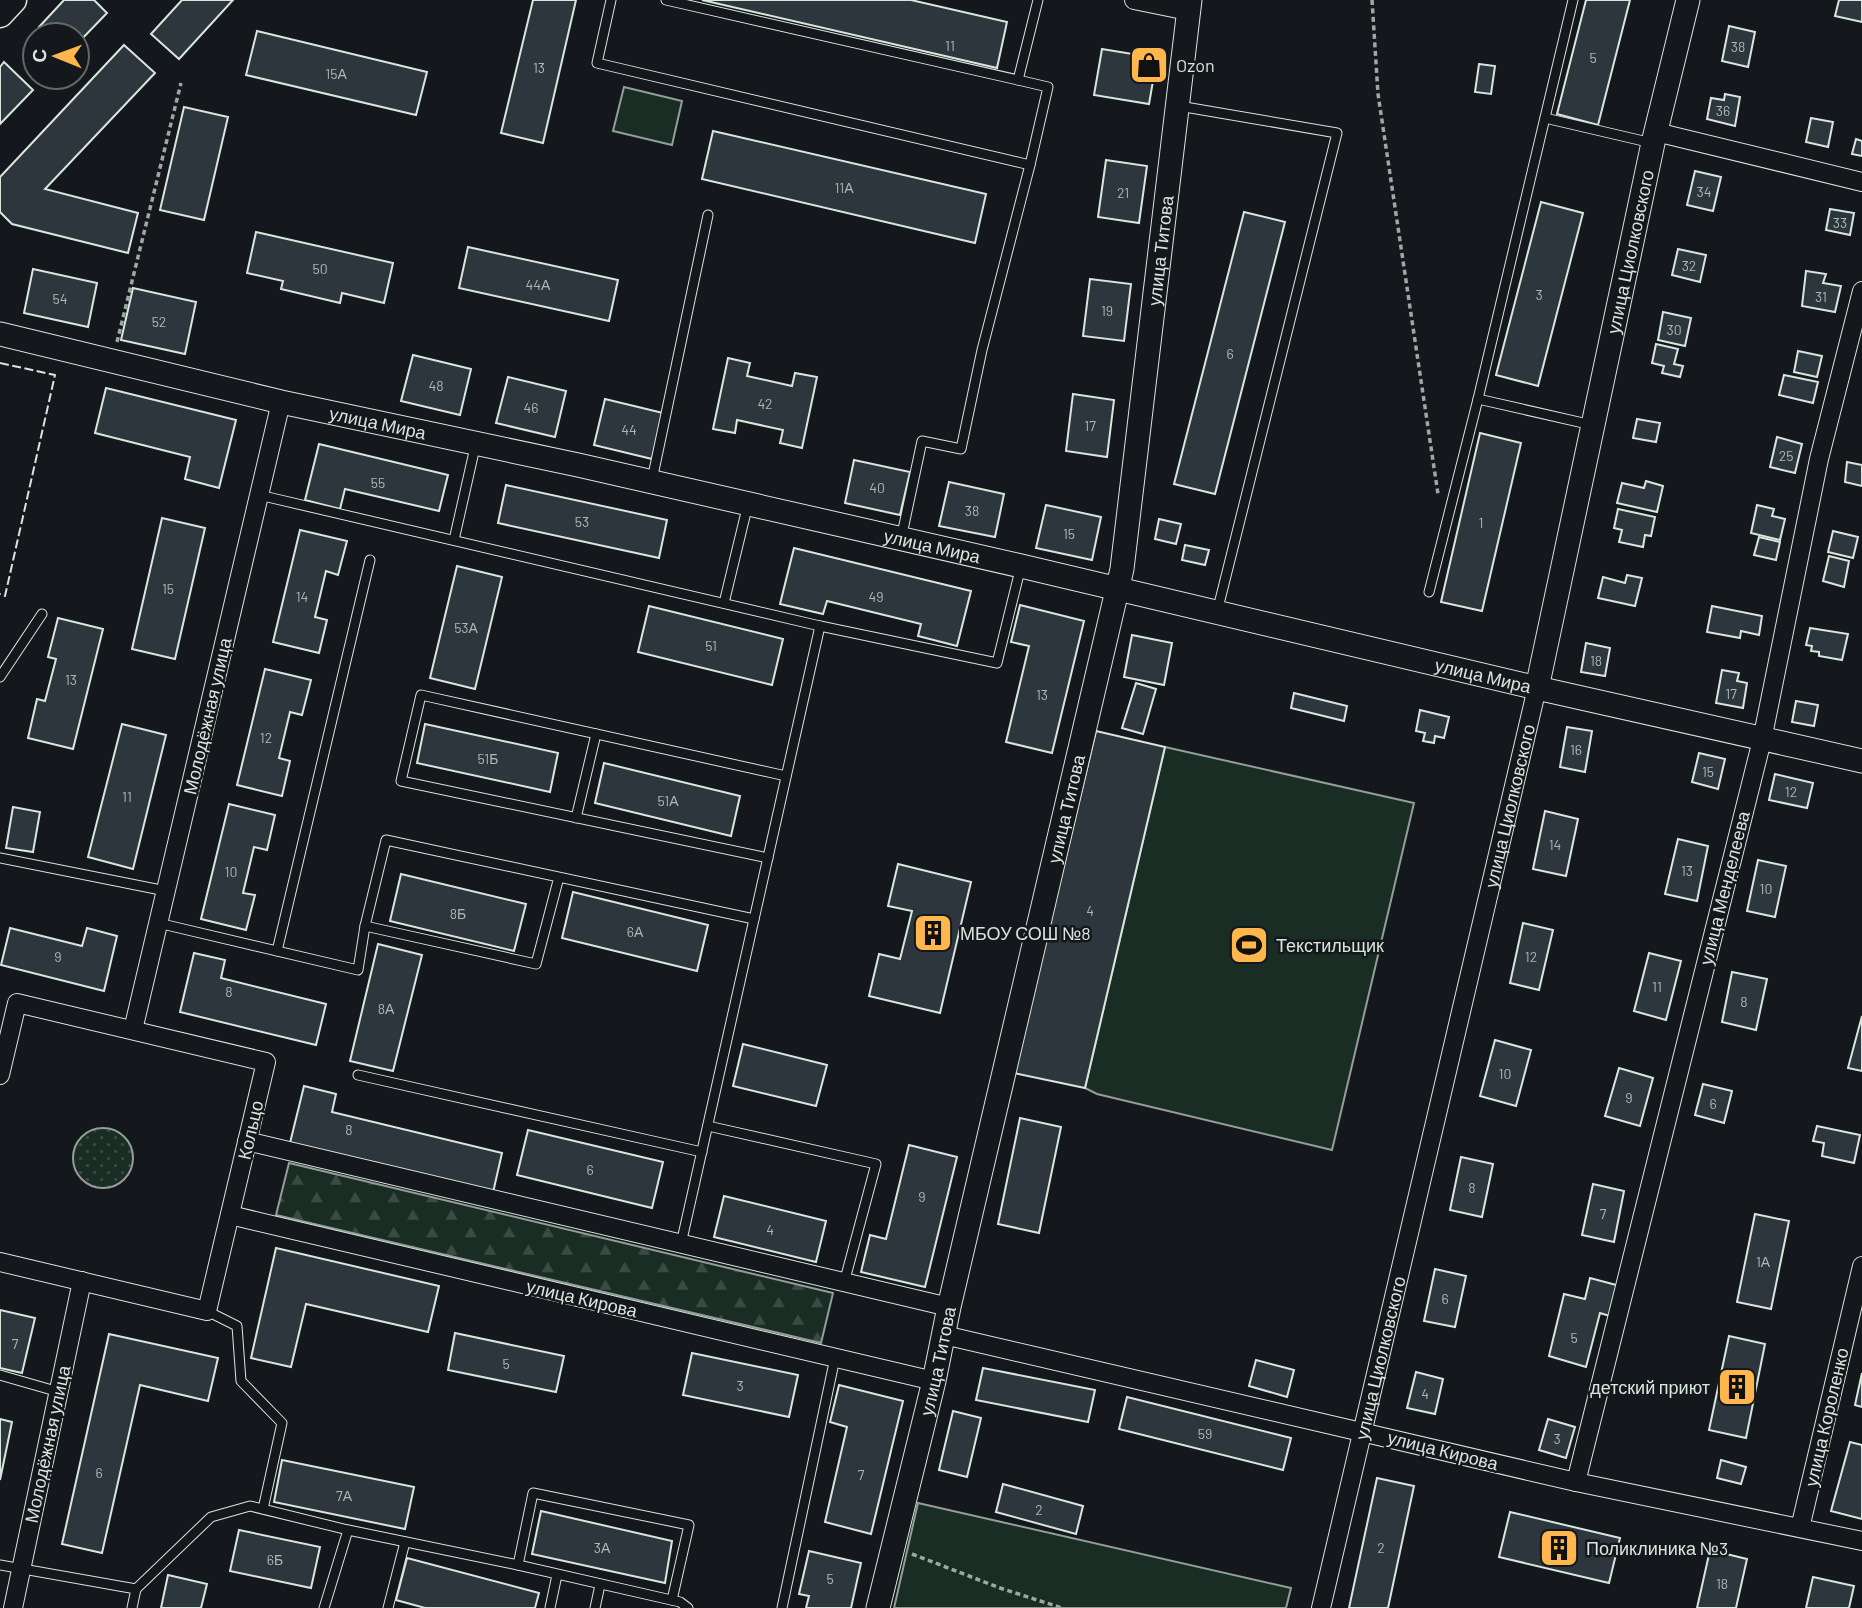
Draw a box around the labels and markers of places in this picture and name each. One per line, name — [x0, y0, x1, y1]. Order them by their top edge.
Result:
shop icon: Ozon — [1128, 44, 1170, 86]
place label: Ozon — [1176, 54, 1215, 76]
building icon: МБОУ СОШ №8 — [912, 912, 954, 954]
place label: МБОУ СОШ №8 — [960, 922, 1091, 944]
sports icon: Текстильщик — [1228, 924, 1270, 966]
place label: Текстильщик — [1276, 934, 1384, 956]
building icon: детский приют — [1716, 1366, 1758, 1408]
place label: детский приют — [1590, 1376, 1710, 1398]
building icon: Поликлиника №3 — [1538, 1527, 1580, 1569]
place label: Поликлиника №3 — [1586, 1537, 1728, 1559]

